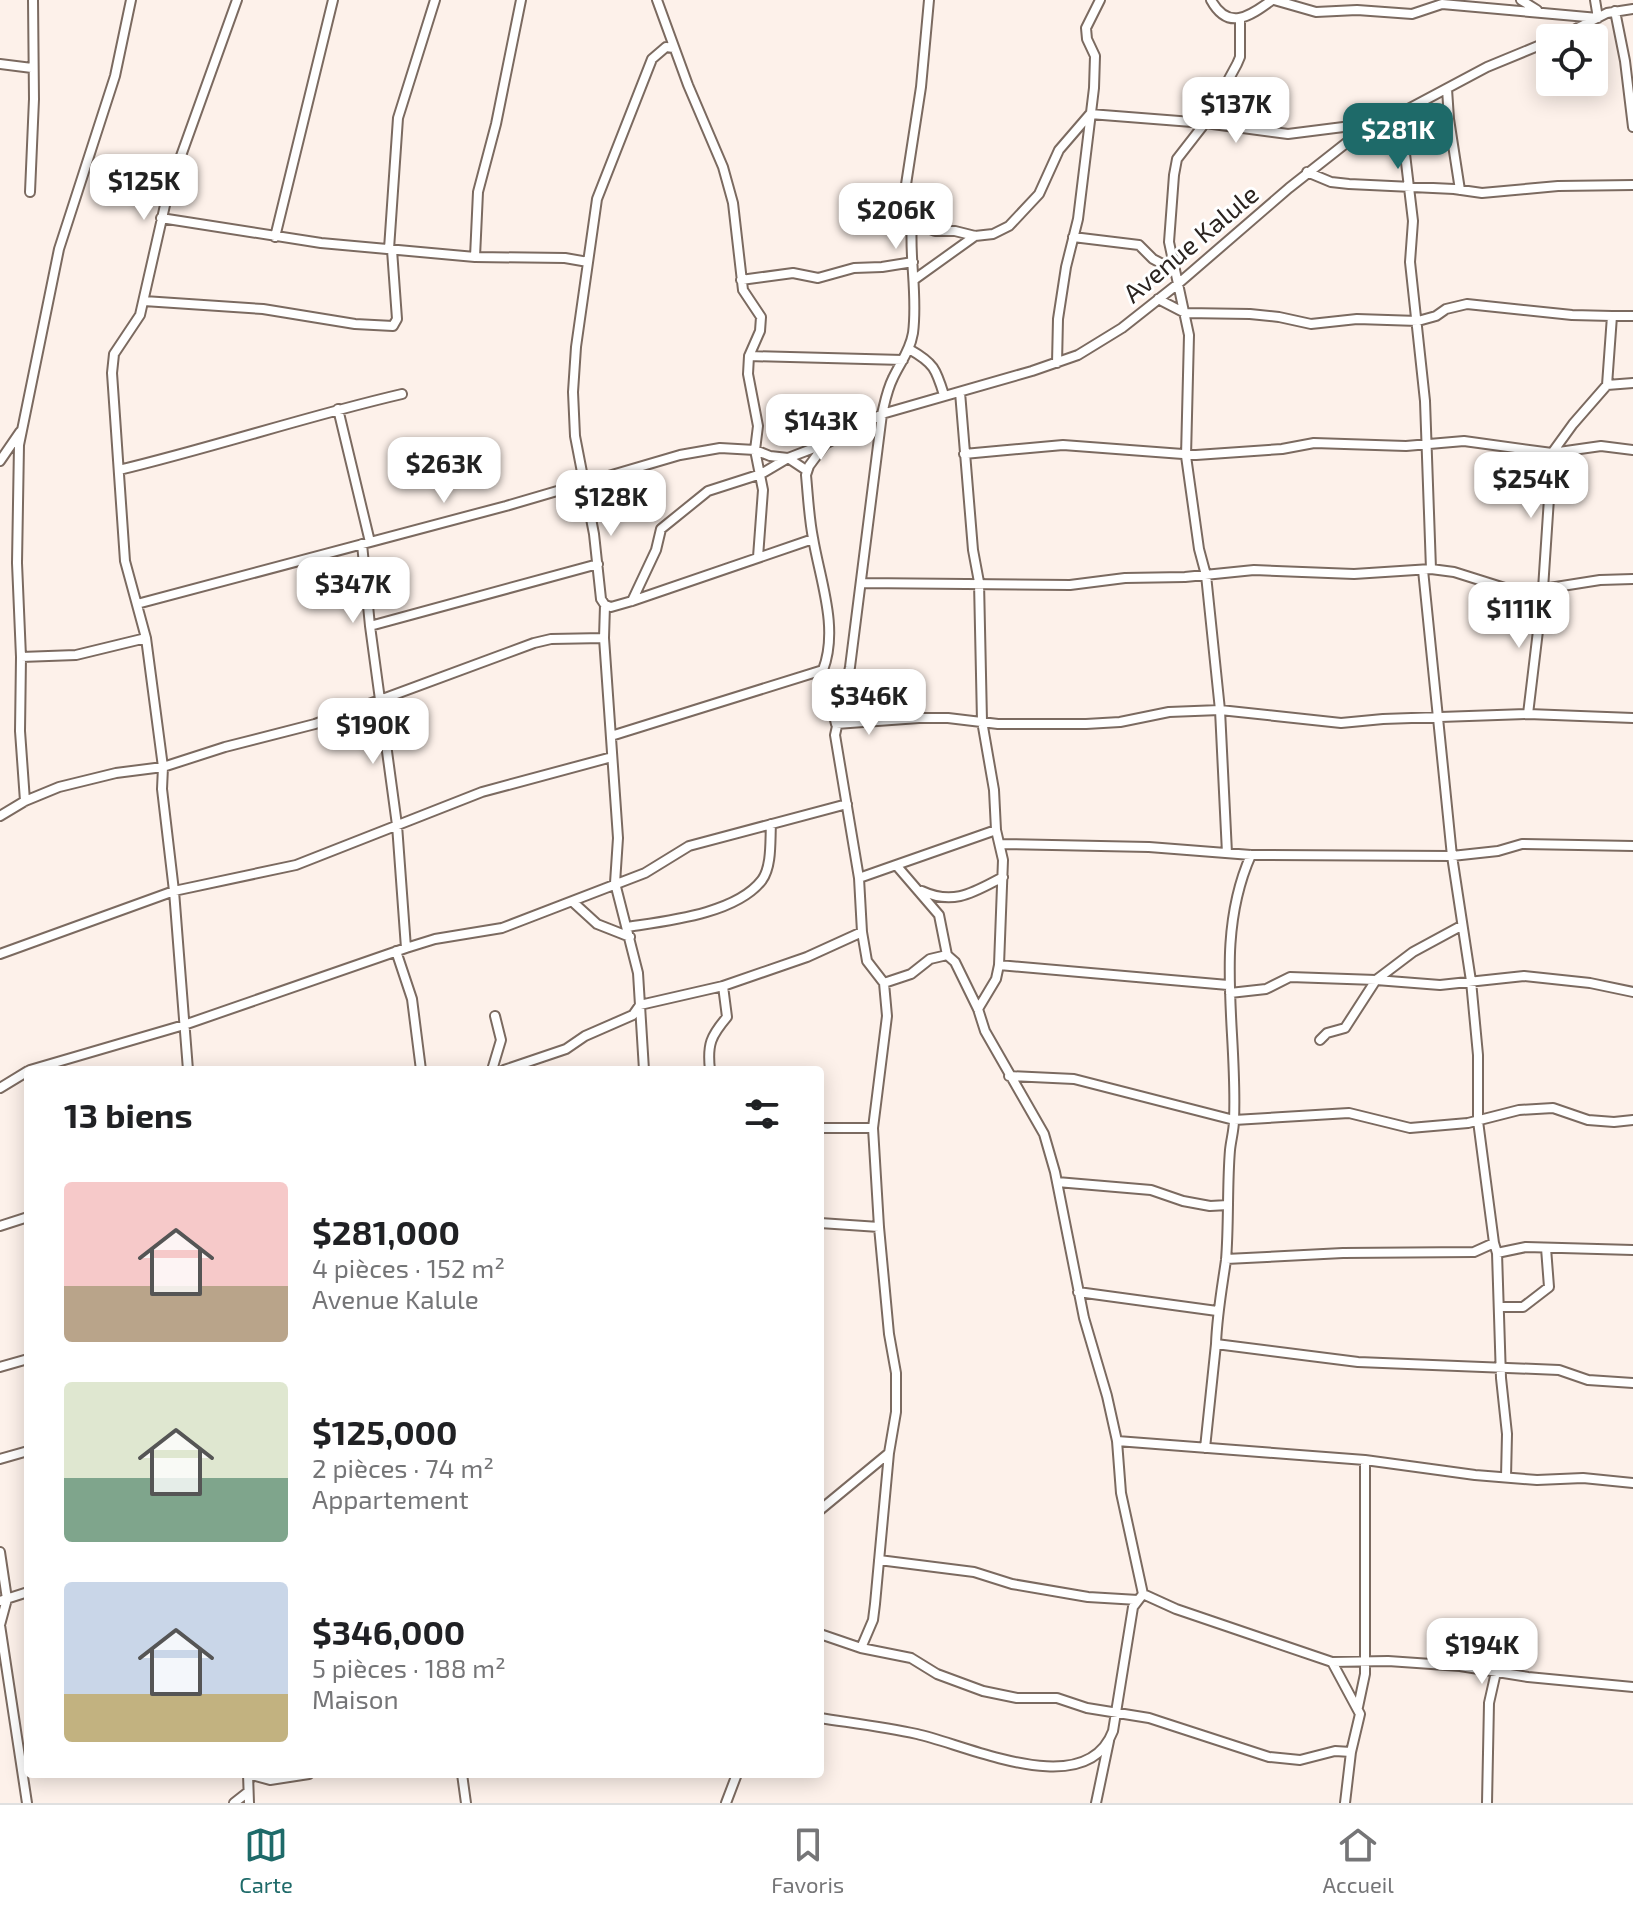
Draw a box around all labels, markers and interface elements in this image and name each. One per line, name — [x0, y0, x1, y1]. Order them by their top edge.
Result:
map controls — [1536, 24, 1608, 96]
button: locate — [1536, 24, 1608, 96]
pin: $137K — [1180, 77, 1292, 145]
text: $137K — [1200, 87, 1272, 118]
pin: $281K — [1342, 103, 1454, 171]
text: $281K — [1361, 113, 1435, 144]
pin: $125K — [88, 154, 200, 222]
text: $125K — [108, 164, 180, 195]
street label: Avenue Kalule — [1116, 177, 1264, 308]
pin: $206K — [840, 183, 952, 251]
text: $206K — [857, 193, 935, 224]
pin: $143K — [765, 394, 877, 462]
text: $143K — [784, 404, 858, 435]
pin: $263K — [388, 437, 500, 505]
text: $263K — [406, 447, 482, 478]
pin: $254K — [1475, 452, 1587, 520]
text: $254K — [1492, 462, 1570, 493]
pin: $128K — [555, 470, 667, 538]
text: $128K — [574, 480, 648, 511]
pin: $347K — [297, 557, 409, 625]
text: $347K — [315, 567, 391, 598]
pin: $111K — [1463, 582, 1575, 650]
text: $111K — [1486, 592, 1552, 623]
pin: $346K — [813, 669, 925, 737]
text: $346K — [830, 679, 908, 710]
pin: $190K — [317, 698, 429, 766]
text: $190K — [336, 708, 410, 739]
icon: filters — [740, 1092, 784, 1136]
text: 13 biens — [64, 1094, 193, 1135]
text: $281,000 — [312, 1211, 460, 1252]
icon: home — [128, 1214, 224, 1310]
text: 4 pièces · 152 m² — [312, 1252, 505, 1283]
text: Avenue Kalule — [312, 1283, 479, 1314]
text: $125,000 — [312, 1411, 458, 1452]
icon: home — [128, 1414, 224, 1510]
text: 2 pièces · 74 m² — [312, 1452, 494, 1483]
text: Appartement — [312, 1483, 469, 1514]
text: $346,000 — [312, 1611, 465, 1652]
icon: home — [128, 1614, 224, 1710]
pin: $194K — [1426, 1618, 1538, 1686]
text: $194K — [1445, 1628, 1519, 1659]
text: 5 pièces · 188 m² — [312, 1652, 506, 1683]
text: Maison — [312, 1683, 399, 1714]
tab: Carte — [239, 1823, 293, 1897]
tab: Favoris — [771, 1823, 844, 1897]
tab: Accueil — [1322, 1823, 1394, 1897]

